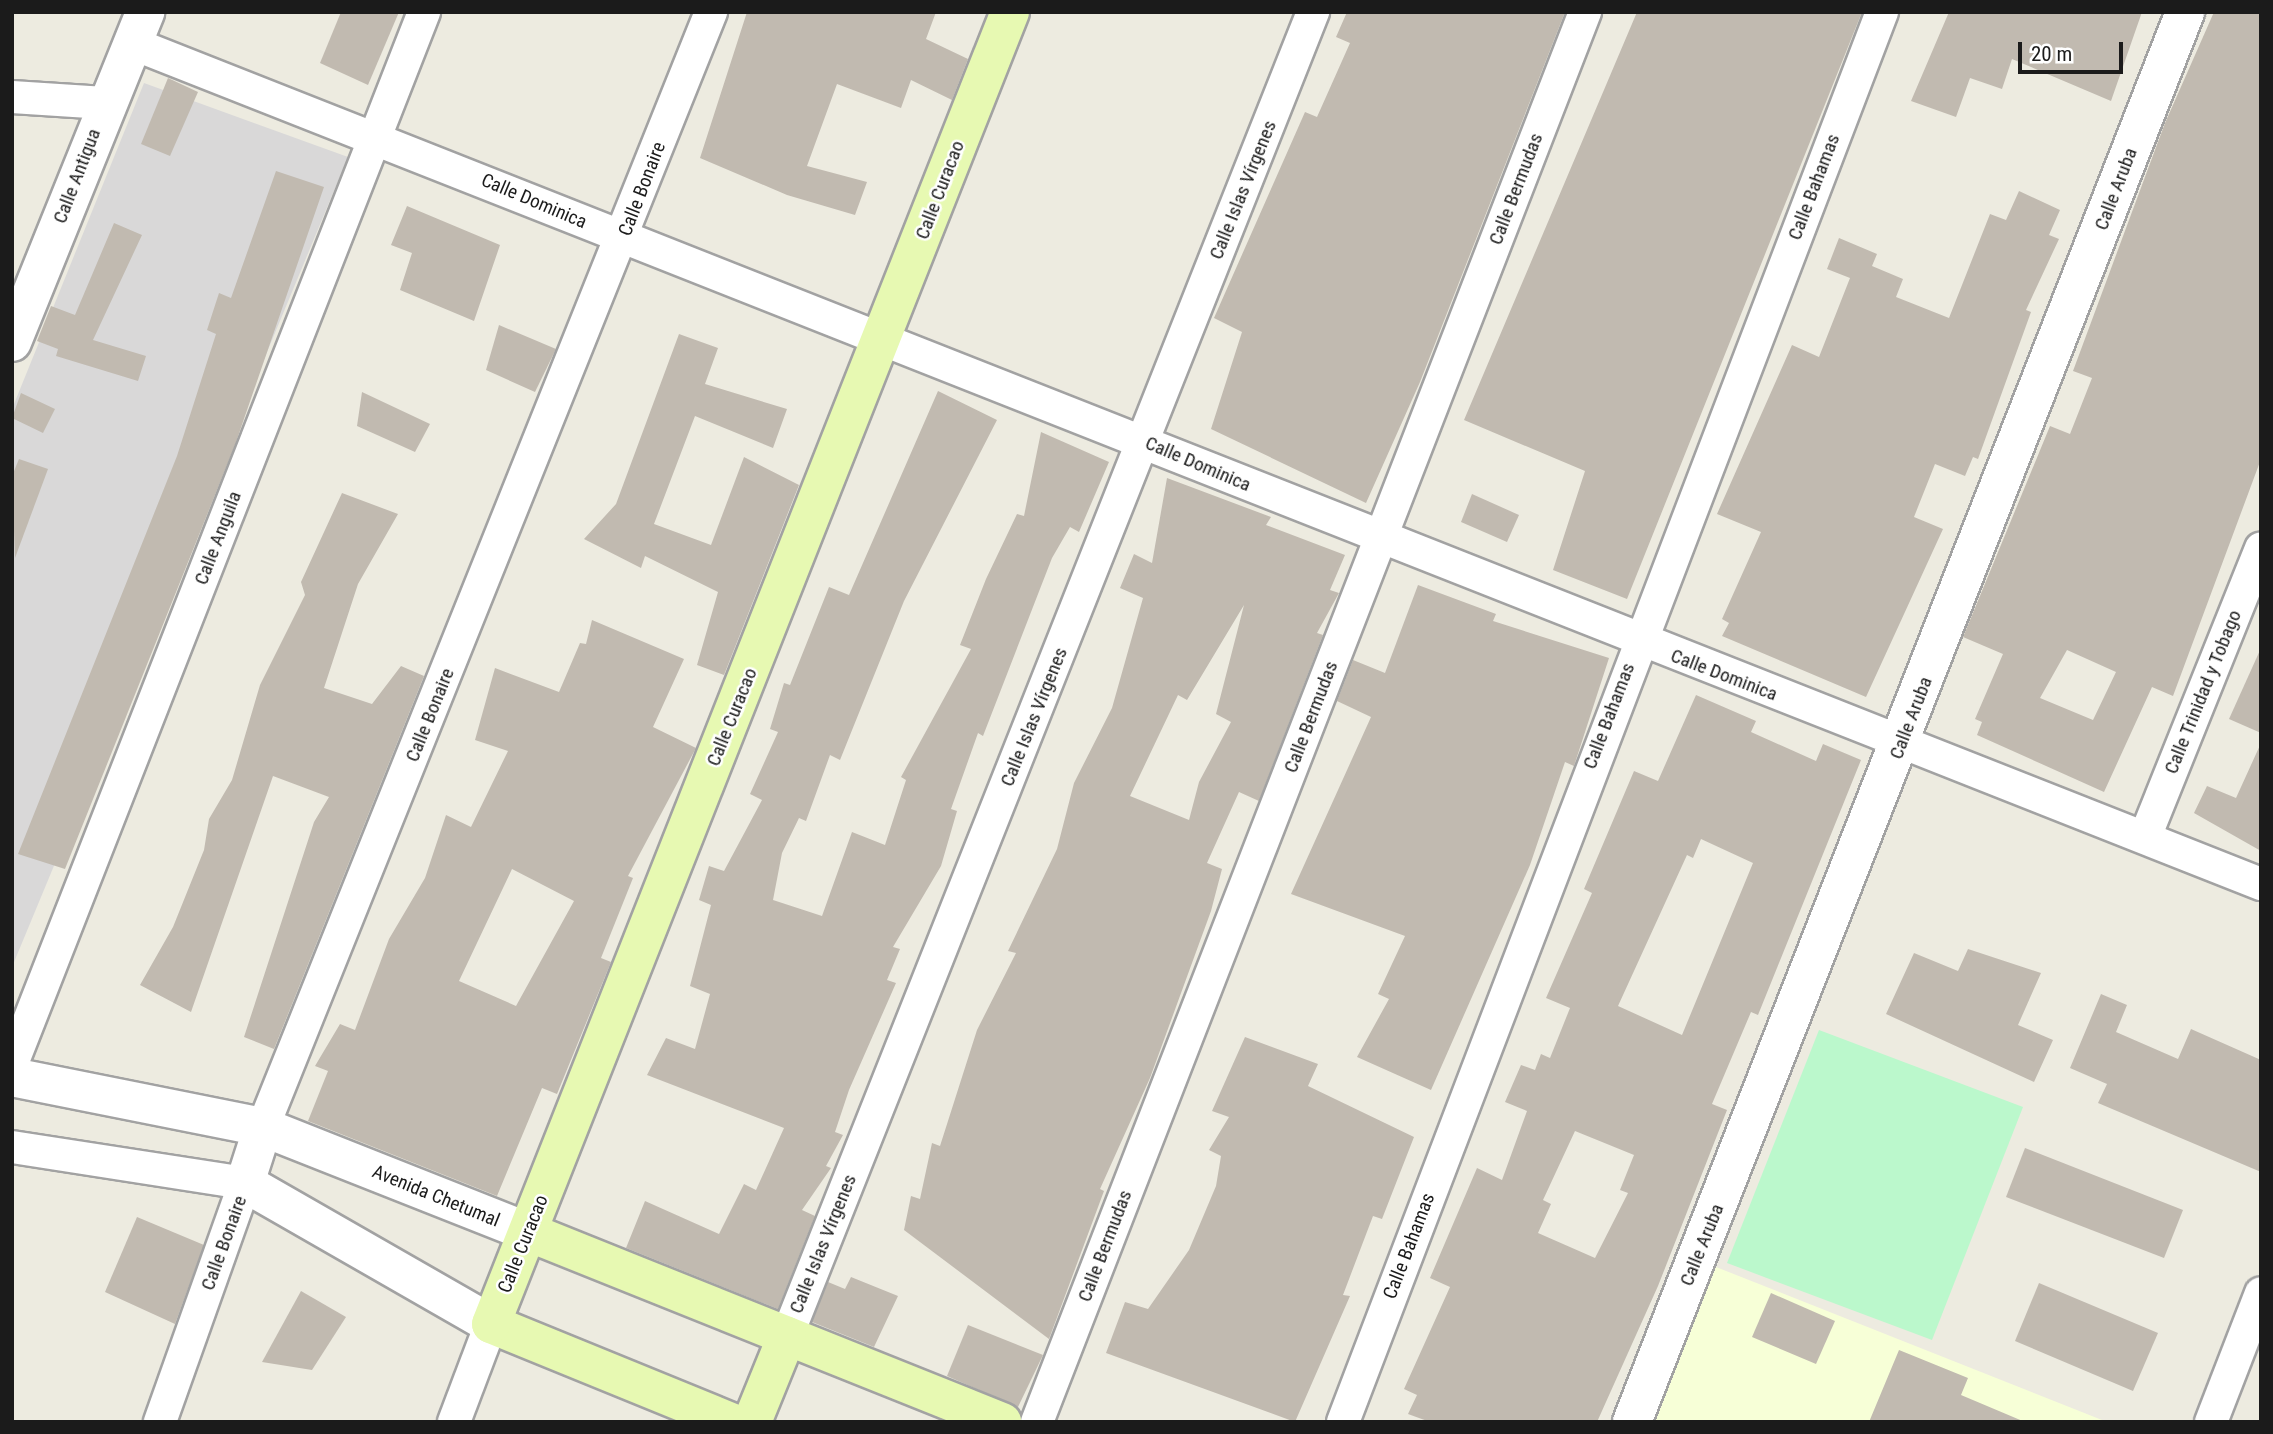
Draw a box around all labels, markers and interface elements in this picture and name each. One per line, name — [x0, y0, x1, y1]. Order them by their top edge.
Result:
scale bar — [2021, 28, 2126, 72]
text: 20 m — [2031, 42, 2072, 66]
street label: Calle Islas Vírgenes — [1205, 117, 1281, 263]
street label: Calle Antigua — [49, 125, 105, 227]
street label: Calle Bermudas — [1484, 130, 1548, 248]
street label: Calle Bahamas — [1783, 131, 1845, 243]
street label: Calle Curacao — [911, 137, 969, 243]
street label: Calle Bonaire — [614, 139, 670, 239]
street label: Calle Aruba — [2090, 145, 2142, 233]
street label: Calle Dominica — [478, 169, 590, 233]
street label: Calle Dominica — [1142, 432, 1254, 496]
street label: Calle Anguila — [190, 488, 246, 588]
street label: Calle Trinidad y Tobago — [2160, 606, 2246, 778]
street label: Calle Islas Vírgenes — [996, 644, 1072, 790]
street label: Calle Dominica — [1667, 644, 1781, 706]
street label: Calle Bermudas — [1279, 658, 1343, 776]
street label: Calle Bahamas — [1578, 660, 1640, 772]
street label: Calle Bonaire — [401, 665, 459, 765]
street label: Calle Curacao — [702, 665, 762, 769]
street label: Calle Aruba — [1885, 674, 1937, 762]
street label: Avenida Chetumal — [369, 1160, 503, 1232]
street label: Calle Islas Vírgenes — [785, 1171, 861, 1317]
street label: Calle Bermudas — [1073, 1187, 1137, 1305]
street label: Calle Bahamas — [1378, 1190, 1440, 1302]
street label: Calle Curacao — [493, 1192, 553, 1296]
street label: Calle Bonaire — [196, 1193, 252, 1293]
street label: Calle Aruba — [1675, 1201, 1729, 1289]

